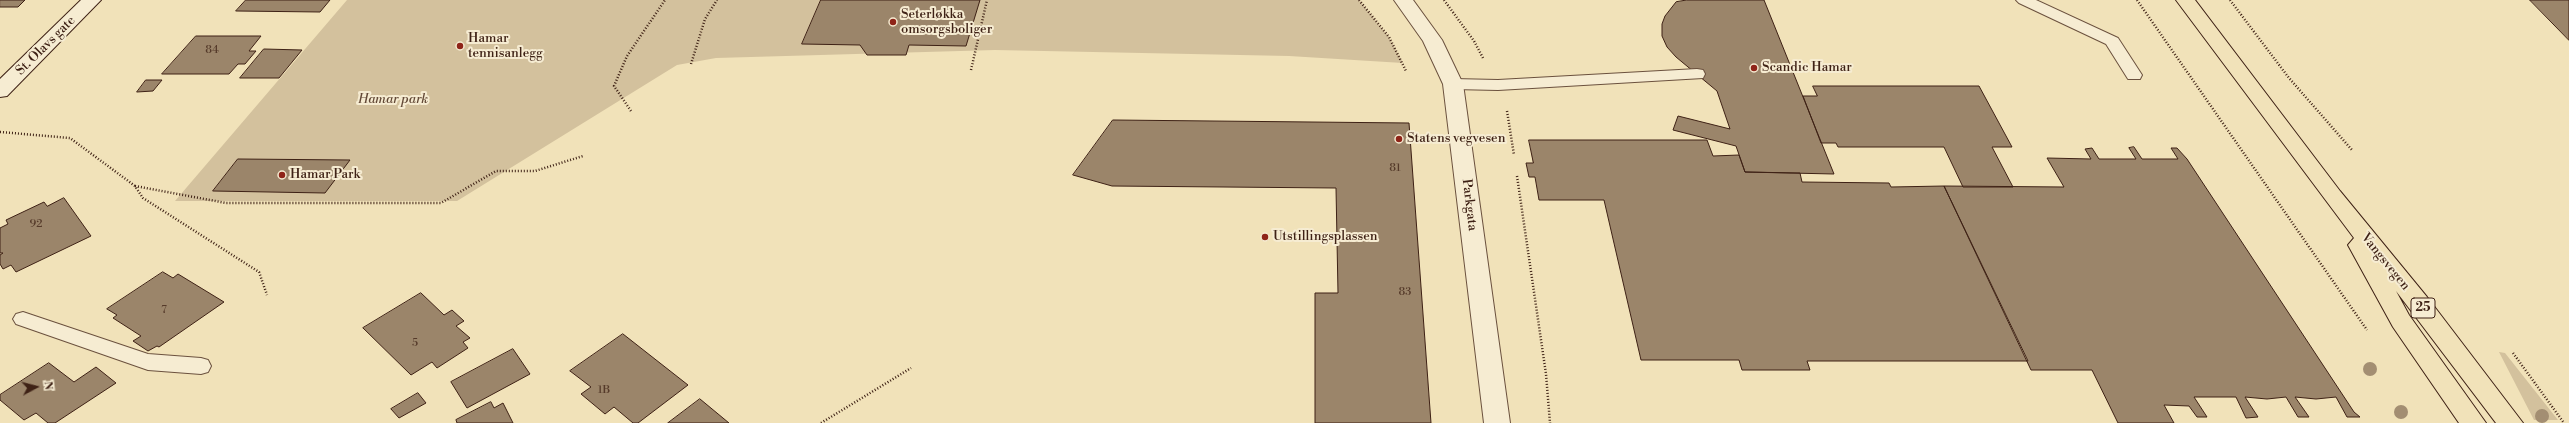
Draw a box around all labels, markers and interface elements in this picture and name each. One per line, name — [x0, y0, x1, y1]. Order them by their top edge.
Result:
place label: Seterløkka omsorgsboliger — [901, 7, 992, 38]
street label: St. Olavs gate — [13, 13, 79, 79]
marker: Seterløkka omsorgsboliger — [888, 17, 898, 27]
place label: Hamar tennisanlegg — [468, 31, 543, 62]
marker: Hamar tennisanlegg — [455, 41, 465, 51]
house number: 84 — [205, 43, 219, 57]
place label: Scandic Hamar — [1762, 60, 1852, 76]
marker: Scandic Hamar — [1749, 63, 1759, 73]
park label: Hamar park — [358, 92, 428, 108]
place label: Statens vegvesen — [1407, 131, 1505, 147]
marker: Statens vegvesen — [1394, 134, 1404, 144]
house number: 81 — [1389, 161, 1401, 175]
place label: Hamar Park — [290, 167, 360, 183]
marker: Hamar Park — [277, 170, 287, 180]
street label: Parkgata — [1458, 178, 1480, 232]
house number: 92 — [30, 217, 42, 231]
place label: Utstillingsplassen — [1273, 229, 1377, 245]
street label: Vangsvegen — [2357, 230, 2413, 294]
marker: Utstillingsplassen — [1260, 232, 1270, 242]
house number: 83 — [1399, 285, 1411, 299]
road number: 25 — [2411, 298, 2435, 318]
house number: 7 — [161, 303, 167, 317]
house number: 5 — [412, 336, 418, 350]
north arrow — [16, 367, 56, 407]
text: N — [40, 380, 55, 391]
house number: 1B — [598, 383, 610, 397]

